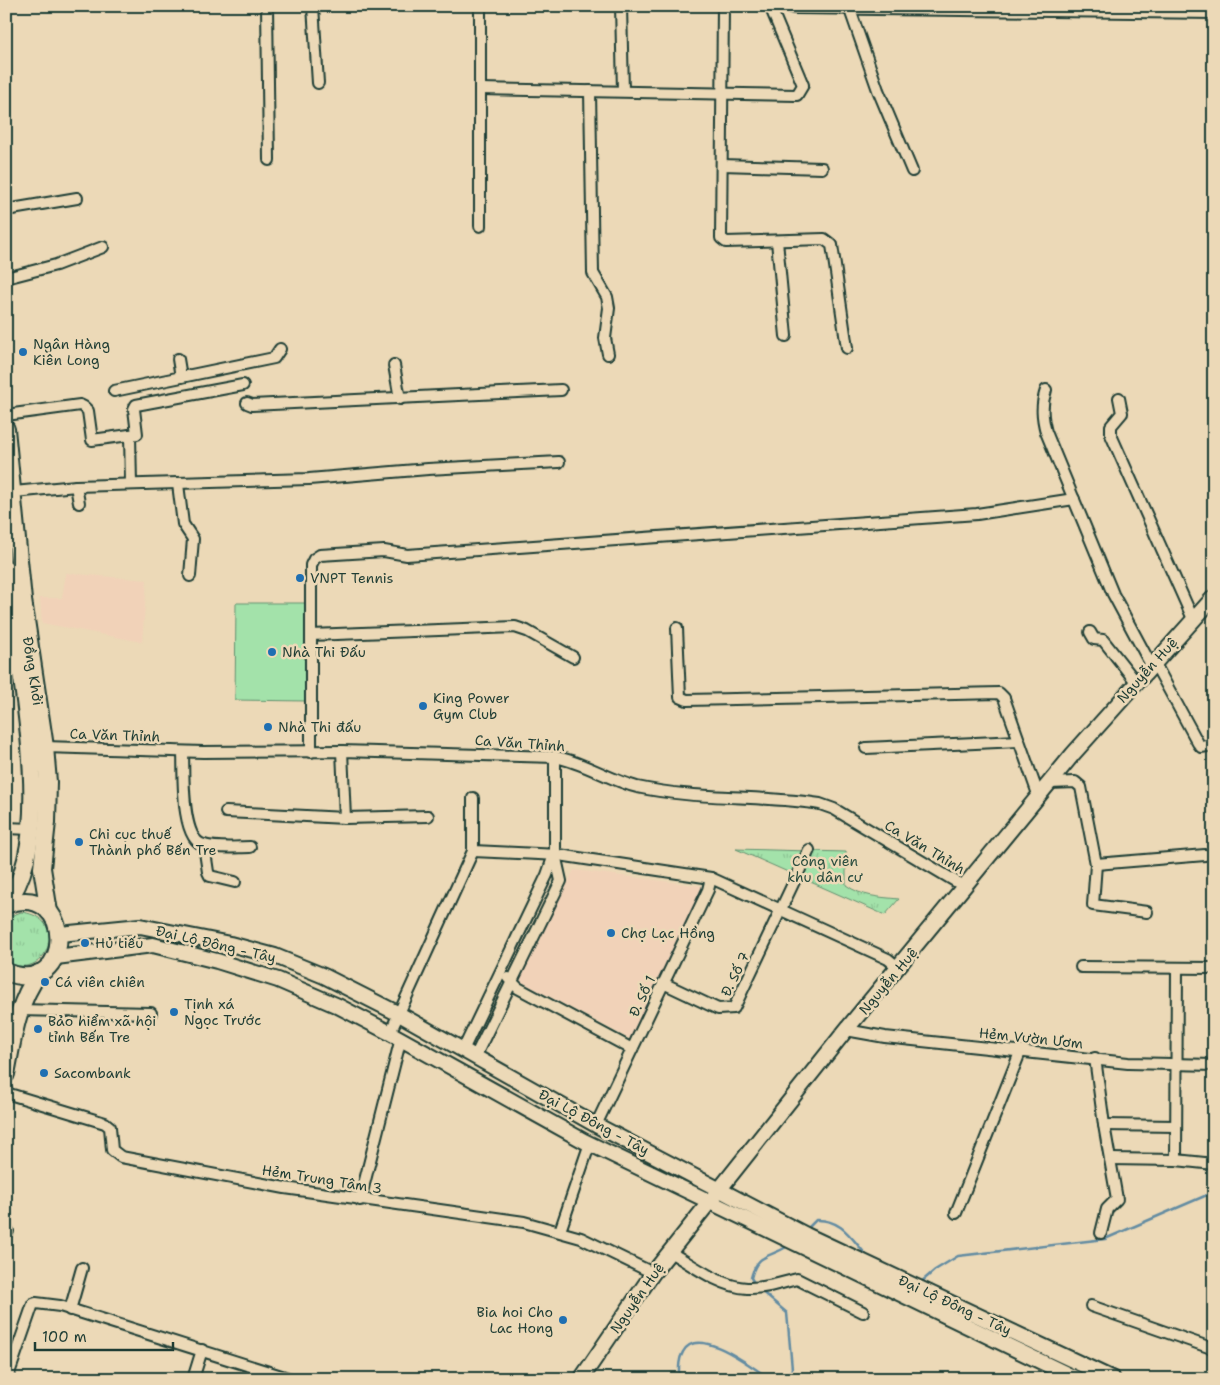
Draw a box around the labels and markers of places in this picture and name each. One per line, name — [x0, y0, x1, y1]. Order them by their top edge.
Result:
place label: Ngân Hàng Kiên Long — [33, 335, 110, 369]
marker: Ngân Hàng Kiên Long — [17, 346, 29, 358]
place label: VNPT Tennis — [310, 569, 394, 587]
marker: VNPT Tennis — [294, 572, 306, 584]
place label: Nhà Thi Đấu — [282, 643, 366, 661]
marker: Nhà Thi Đấu — [266, 646, 278, 658]
place label: King Power Gym Club — [433, 689, 510, 723]
marker: King Power Gym Club — [417, 700, 429, 712]
place label: Nhà Thi đấu — [278, 718, 361, 736]
marker: Nhà Thi đấu — [262, 721, 274, 733]
place label: Chi cục thuế Thành phố Bến Tre — [89, 825, 217, 859]
marker: Chi cục thuế Thành phố Bến Tre — [73, 836, 85, 848]
place label: Chợ Lạc Hồng — [621, 924, 715, 942]
marker: Chợ Lạc Hồng — [605, 927, 617, 939]
place label: Hủ tiếu — [95, 934, 143, 952]
marker: Hủ tiếu — [79, 937, 91, 949]
place label: Cá viên chiên — [55, 973, 145, 991]
marker: Cá viên chiên — [39, 976, 51, 988]
place label: Tịnh xá Ngọc Trước — [184, 995, 261, 1029]
marker: Tịnh xá Ngọc Trước — [168, 1006, 180, 1018]
place label: Bảo hiểm xã hội tỉnh Bến Tre — [48, 1012, 156, 1046]
marker: Bảo hiểm xã hội tỉnh Bến Tre — [32, 1023, 44, 1035]
place label: Sacombank — [54, 1064, 131, 1082]
marker: Sacombank — [38, 1067, 50, 1079]
place label: Bia hoi Cho Lac Hong — [477, 1303, 553, 1337]
marker: Bia hoi Cho Lac Hong — [557, 1314, 569, 1326]

